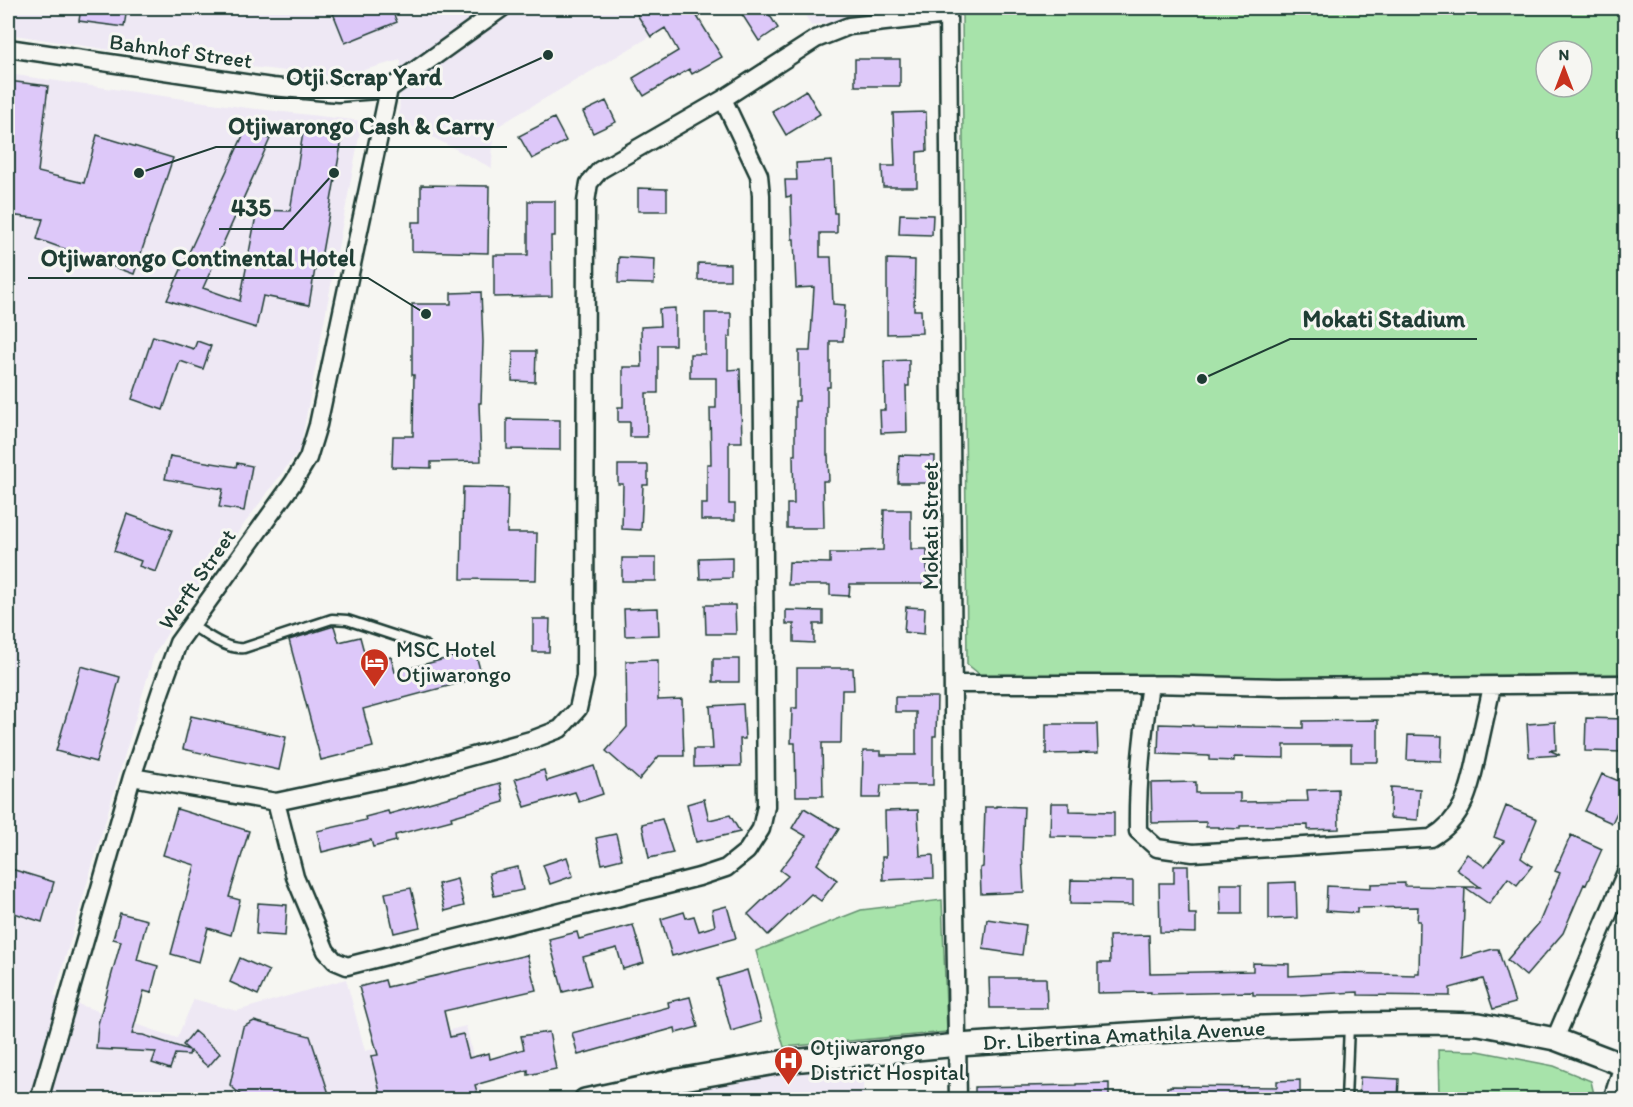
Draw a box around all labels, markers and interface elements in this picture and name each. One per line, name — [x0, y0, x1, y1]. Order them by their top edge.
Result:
street label: Bahnhof Street — [108, 28, 254, 74]
north arrow — [1534, 39, 1594, 99]
text: N — [1559, 45, 1569, 64]
callout: Otji Scrap Yard — [274, 56, 453, 98]
text: Otji Scrap Yard — [286, 62, 443, 92]
callout: Otjiwarongo Cash & Carry — [216, 105, 507, 147]
text: Otjiwarongo Cash & Carry — [228, 111, 495, 141]
callout: 435 — [219, 187, 283, 229]
text: 435 — [231, 193, 271, 222]
callout: Otjiwarongo Continental Hotel — [28, 236, 368, 278]
text: Otjiwarongo Continental Hotel — [40, 243, 356, 273]
callout: Mokati Stadium — [1290, 297, 1477, 339]
text: Mokati Stadium — [1303, 304, 1466, 333]
street label: Mokati Street — [917, 462, 944, 590]
street label: Werft Street — [152, 523, 242, 635]
place label: MSC Hotel Otjiwarongo — [396, 636, 511, 688]
hotel icon: MSC Hotel Otjiwarongo — [359, 646, 391, 688]
street label: Dr. Libertina Amathila Avenue — [982, 1014, 1266, 1056]
place label: Otjiwarongo District Hospital — [810, 1034, 965, 1086]
hospital icon: Otjiwarongo District Hospital — [773, 1044, 805, 1086]

